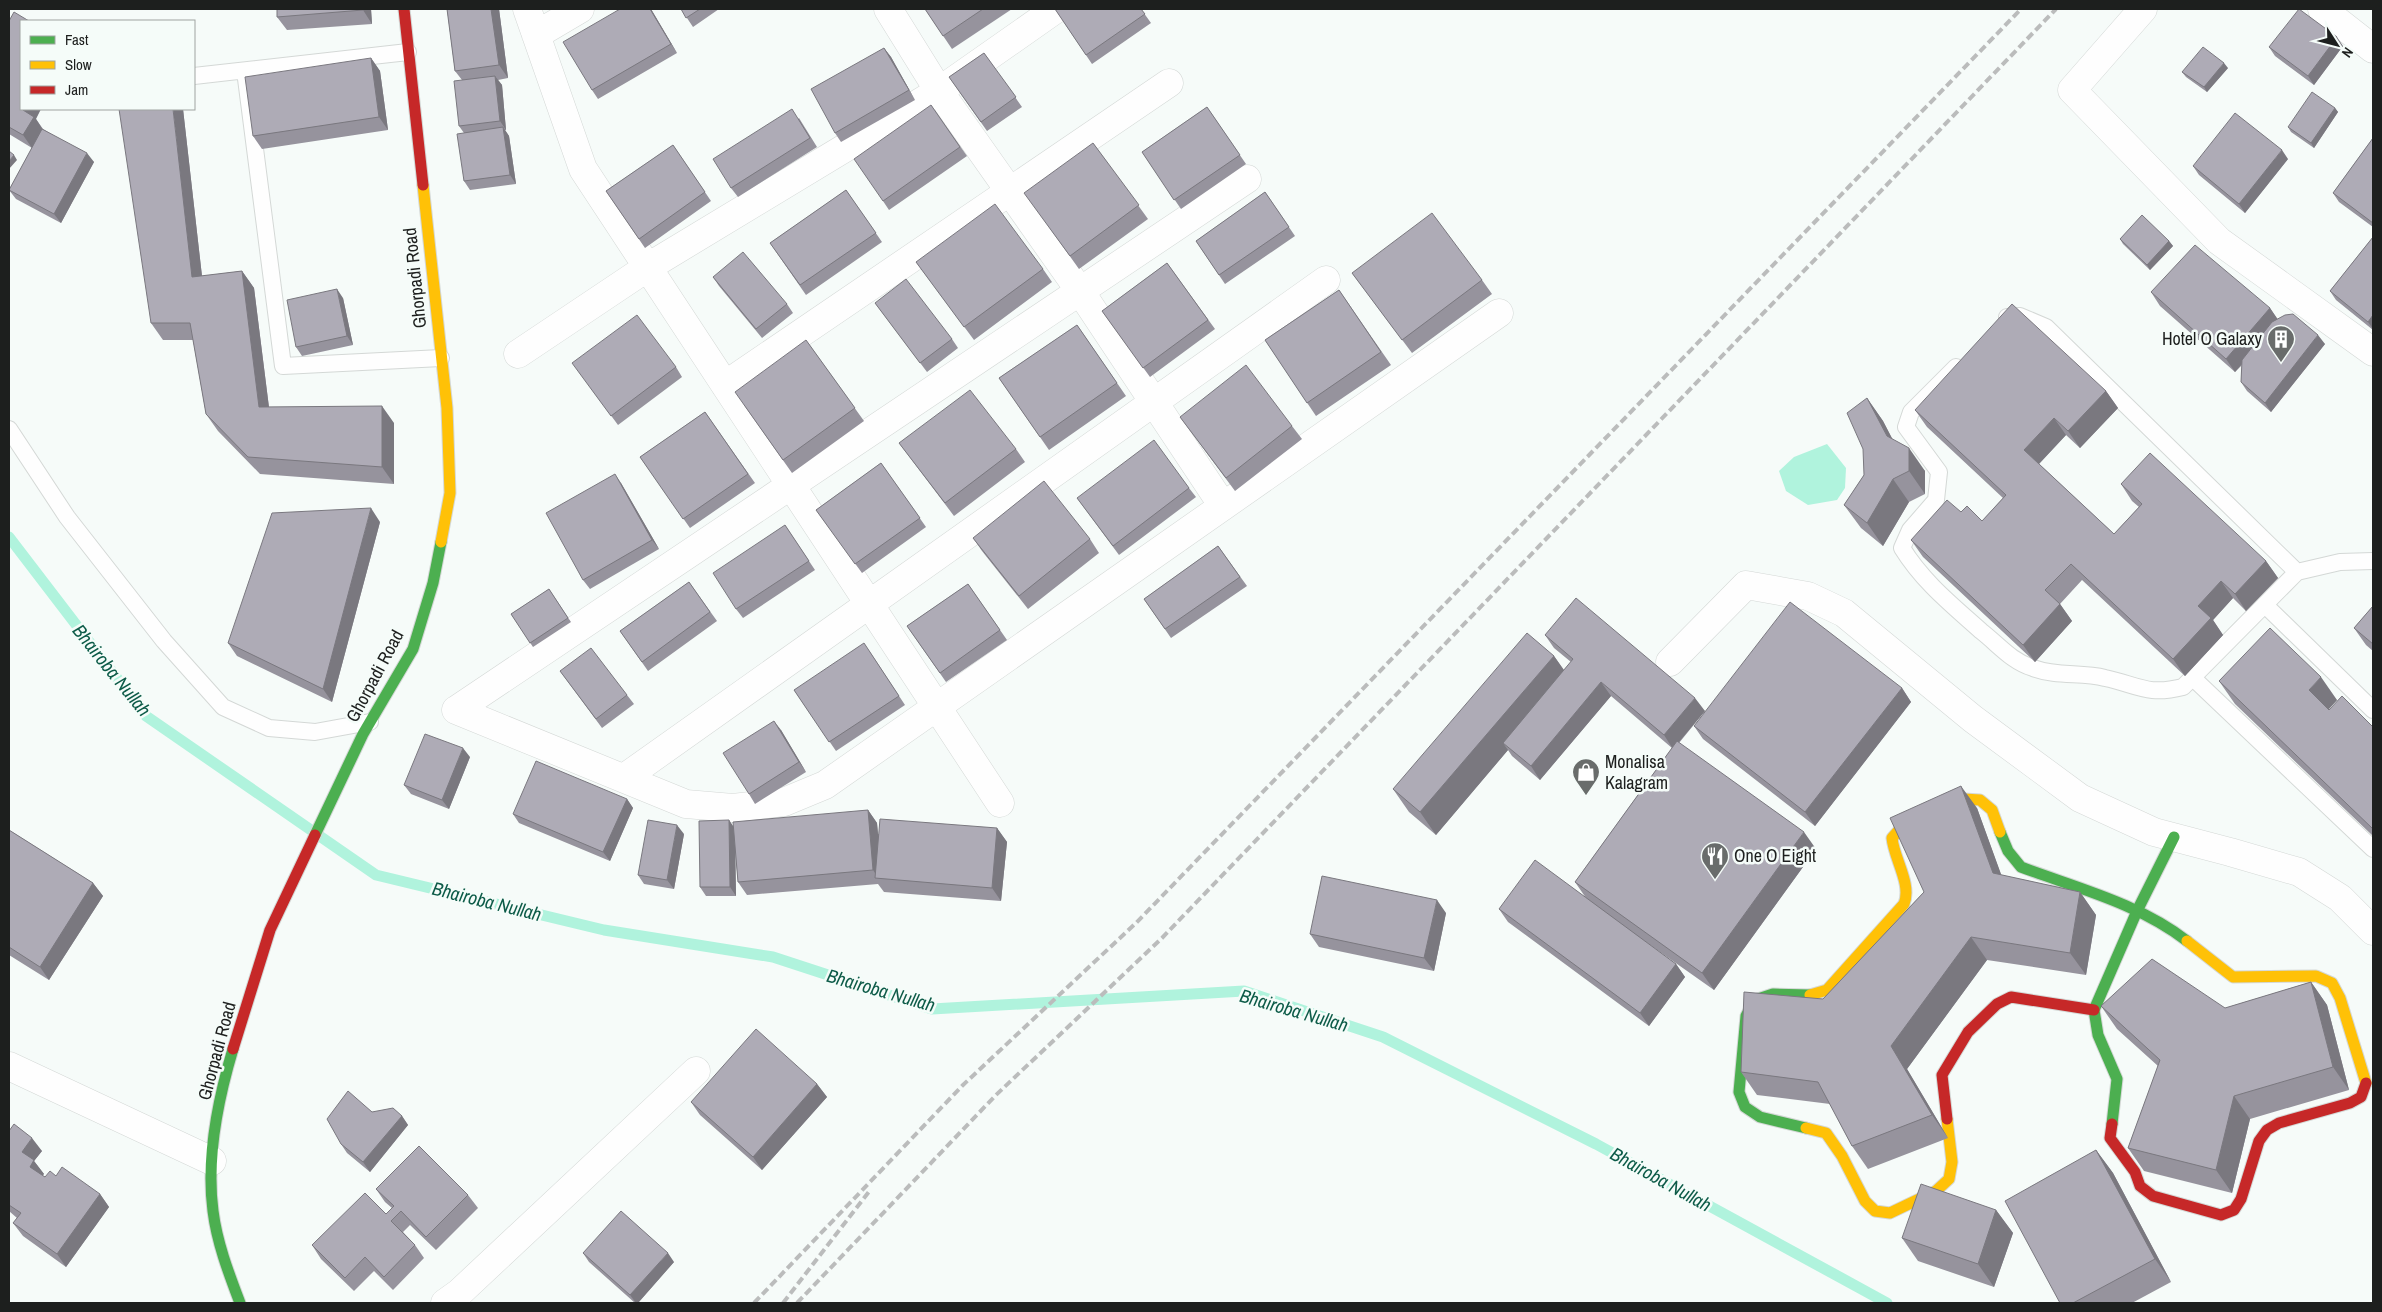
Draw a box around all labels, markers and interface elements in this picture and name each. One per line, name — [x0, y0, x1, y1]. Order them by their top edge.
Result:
legend — [20, 20, 195, 110]
north arrow — [2312, 20, 2362, 70]
text: Fast — [65, 29, 89, 50]
text: N — [2338, 44, 2357, 61]
text: Slow — [65, 54, 92, 75]
text: Jam — [65, 79, 88, 100]
street label: Ghorpadi Road — [397, 227, 432, 330]
building icon: Hotel O Galaxy — [2266, 324, 2296, 363]
place label: Hotel O Galaxy — [2162, 326, 2263, 351]
water label: Bhairoba Nullah — [67, 618, 157, 722]
street label: Ghorpadi Road — [340, 625, 409, 726]
place label: Monalisa Kalagram — [1605, 749, 1668, 795]
shop icon: Monalisa Kalagram — [1571, 757, 1601, 796]
restaurant icon: One O Eight — [1700, 841, 1730, 880]
place label: One O Eight — [1734, 843, 1816, 868]
water label: Bhairoba Nullah — [430, 875, 544, 927]
water label: Bhairoba Nullah — [824, 962, 938, 1018]
water label: Bhairoba Nullah — [1237, 982, 1351, 1038]
street label: Ghorpadi Road — [191, 999, 242, 1103]
water label: Bhairoba Nullah — [1606, 1141, 1716, 1217]

